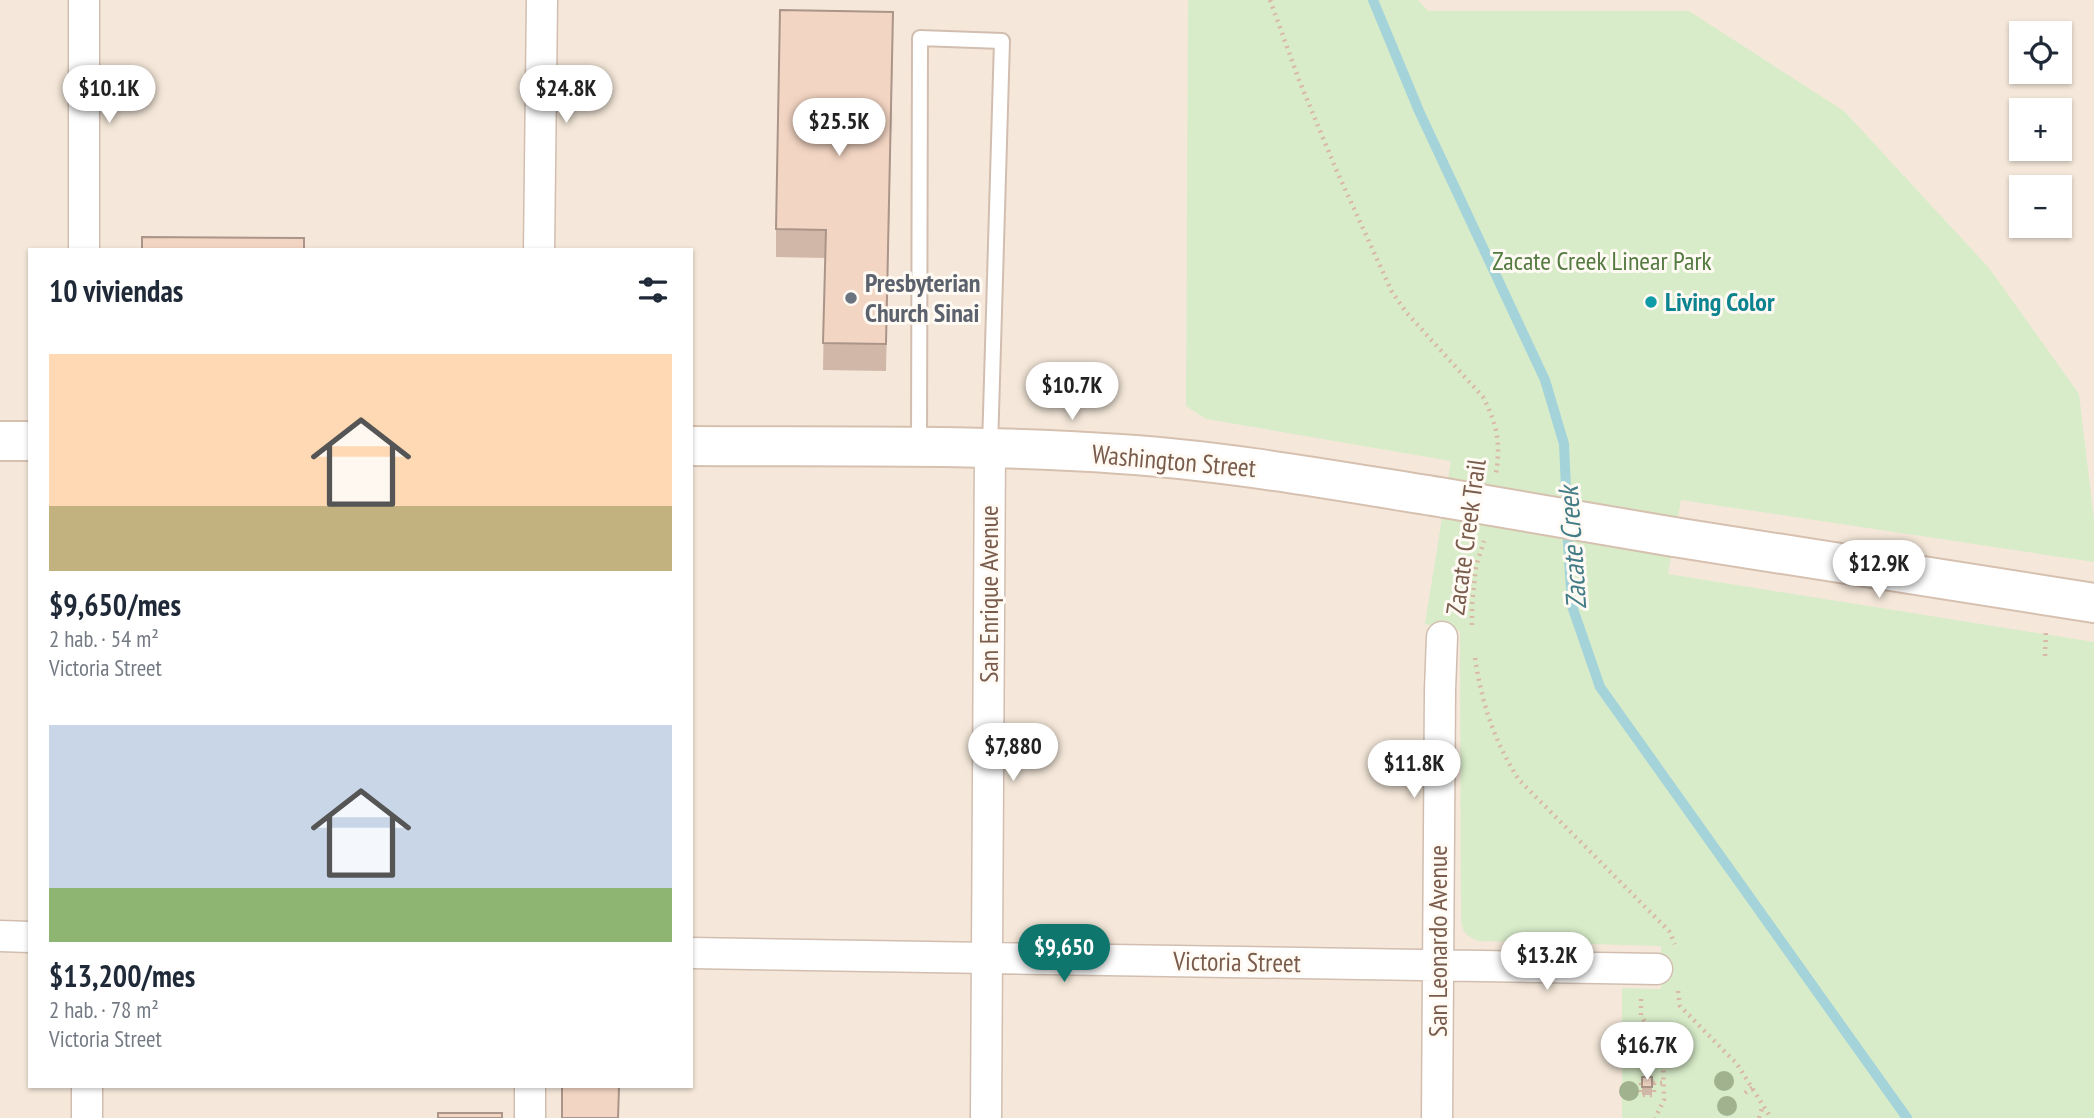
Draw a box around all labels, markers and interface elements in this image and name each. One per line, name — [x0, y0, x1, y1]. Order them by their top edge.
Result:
map controls — [2009, 21, 2072, 238]
button: locate — [2009, 21, 2072, 84]
pin: $10.1K — [52, 66, 166, 125]
pin: $24.8K — [509, 66, 623, 125]
text: $10.1K — [79, 73, 139, 102]
text: $24.8K — [536, 73, 596, 102]
button: + — [2009, 98, 2072, 161]
pin: $25.5K — [782, 99, 896, 158]
text: $25.5K — [809, 106, 869, 135]
button: − — [2009, 175, 2072, 238]
park label: Zacate Creek Linear Park — [1492, 244, 1712, 277]
place label: Presbyterian Church Sinai — [865, 266, 981, 329]
text: 10 viviendas — [49, 271, 183, 310]
icon: filters — [634, 271, 672, 309]
place label: Living Color — [1665, 285, 1775, 318]
marker: Presbyterian Church Sinai — [843, 290, 859, 306]
marker: Living Color — [1643, 294, 1659, 310]
pin: $10.7K — [1015, 362, 1129, 422]
text: $10.7K — [1042, 370, 1102, 399]
icon: home — [298, 399, 424, 525]
street label: Washington Street — [1091, 437, 1257, 484]
street label: Zacate Creek Trail — [1438, 457, 1493, 617]
water label: Zacate Creek — [1549, 482, 1594, 611]
street label: San Enrique Avenue — [972, 505, 1005, 683]
pin: $12.9K — [1822, 540, 1936, 600]
text: $12.9K — [1849, 548, 1909, 577]
text: $9,650/mes — [49, 585, 181, 624]
text: 2 hab. · 54 m² — [49, 624, 159, 653]
text: Victoria Street — [49, 653, 162, 682]
pin: $7,880 — [956, 724, 1070, 783]
text: $7,880 — [984, 731, 1042, 760]
pin: $11.8K — [1357, 740, 1471, 800]
text: $11.8K — [1384, 748, 1444, 777]
icon: home — [298, 770, 424, 896]
street label: San Leonardo Avenue — [1421, 845, 1454, 1037]
pin: $9,650 — [1007, 925, 1121, 984]
text: $9,650 — [1034, 932, 1094, 961]
pin: $13.2K — [1490, 932, 1604, 992]
text: $13.2K — [1517, 940, 1577, 969]
street label: Victoria Street — [1172, 944, 1301, 979]
text: $13,200/mes — [49, 956, 195, 995]
text: 2 hab. · 78 m² — [49, 995, 159, 1024]
pin: $16.7K — [1590, 1023, 1704, 1082]
text: Victoria Street — [49, 1024, 162, 1053]
text: $16.7K — [1617, 1030, 1677, 1059]

